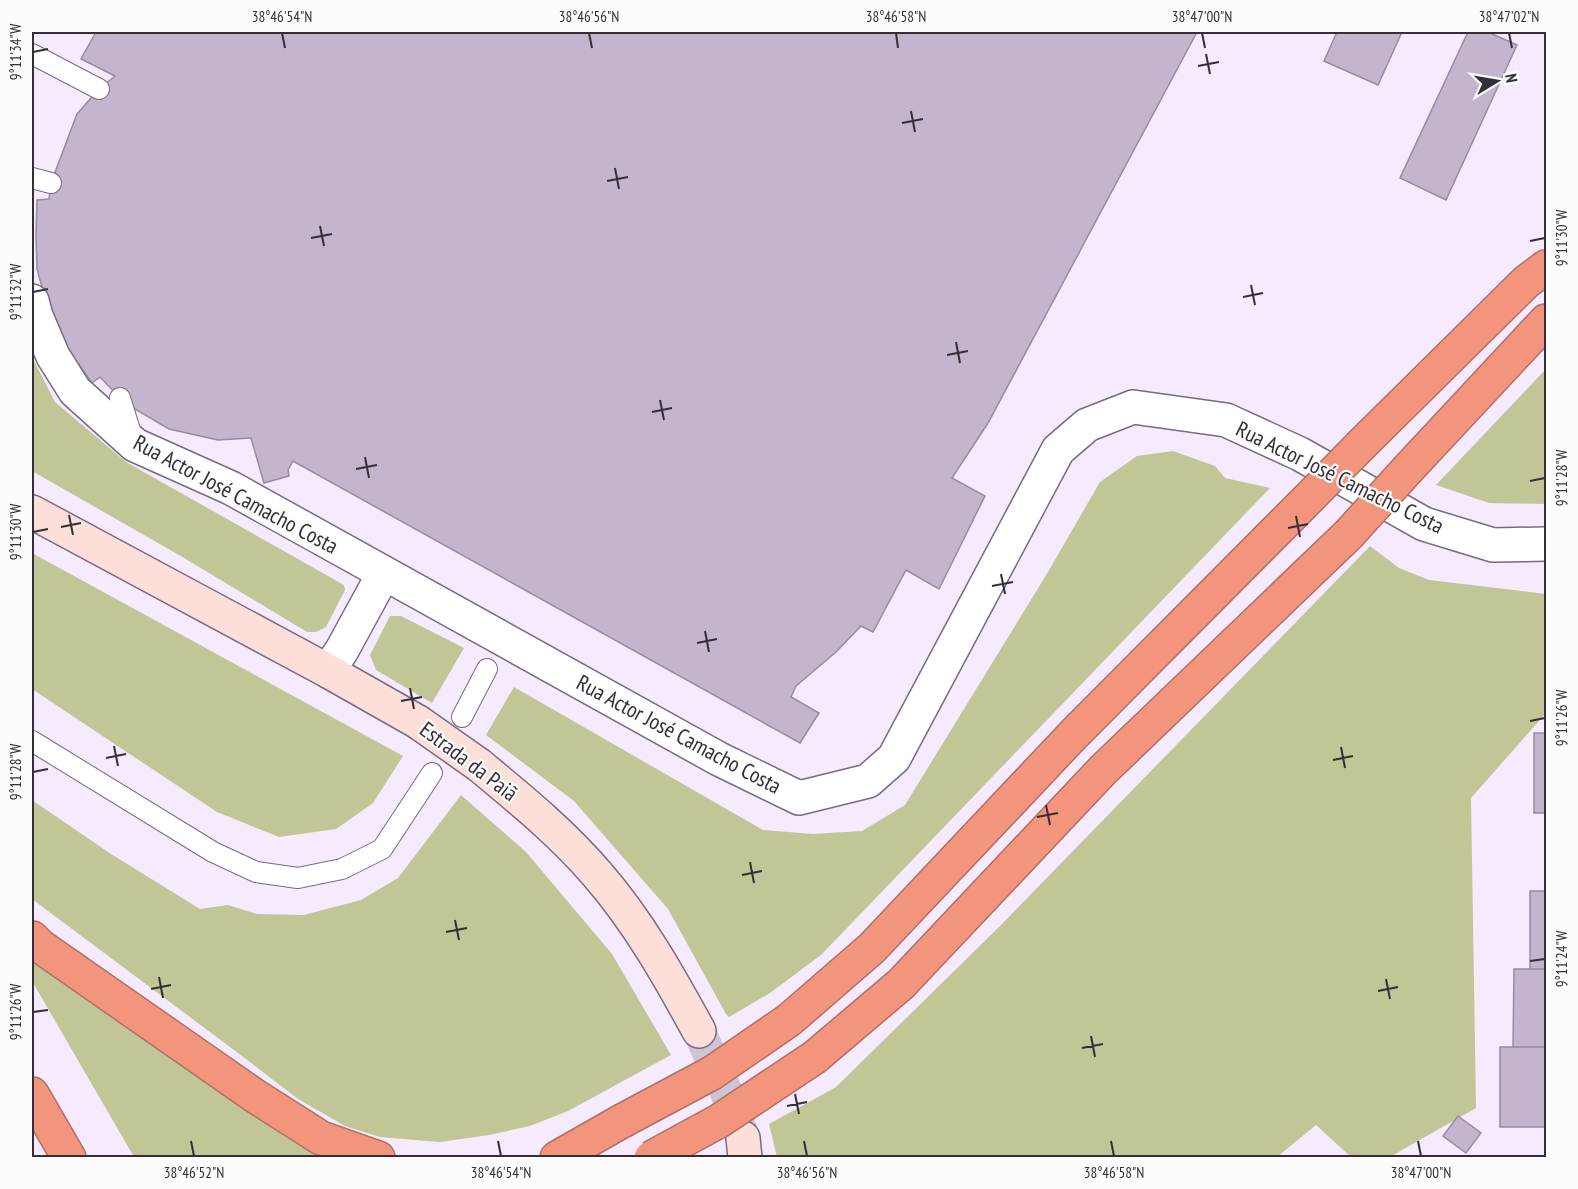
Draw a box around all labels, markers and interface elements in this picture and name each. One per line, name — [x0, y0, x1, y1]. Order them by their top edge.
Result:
text: 38°46'54"N — [252, 7, 312, 26]
text: 38°46'56"N — [559, 7, 619, 26]
text: 38°46'58"N — [866, 7, 926, 26]
text: 38°47'00"N — [1172, 7, 1232, 26]
text: 38°47'02"N — [1479, 7, 1539, 26]
text: 9°11'34"W — [6, 24, 25, 80]
north arrow — [1467, 51, 1527, 111]
text: N — [1501, 72, 1522, 84]
text: 9°11'30"W — [1552, 210, 1571, 266]
text: 9°11'32"W — [6, 264, 25, 320]
street label: Rua Actor José Camacho Costa — [1232, 415, 1448, 539]
street label: Rua Actor José Camacho Costa — [129, 428, 343, 560]
text: 9°11'28"W — [1552, 450, 1571, 506]
text: 9°11'30"W — [6, 504, 25, 560]
street label: Rua Actor José Camacho Costa — [572, 668, 786, 800]
text: 9°11'26"W — [1552, 690, 1571, 746]
street label: Estrada da Paiã — [414, 715, 524, 807]
text: 9°11'28"W — [6, 744, 25, 800]
text: 9°11'24"W — [1552, 931, 1571, 987]
text: 9°11'26"W — [6, 984, 25, 1040]
text: 38°46'52"N — [164, 1163, 224, 1182]
text: 38°46'54"N — [471, 1163, 531, 1182]
text: 38°46'56"N — [777, 1163, 837, 1182]
text: 38°46'58"N — [1084, 1163, 1144, 1182]
text: 38°47'00"N — [1391, 1163, 1451, 1182]

